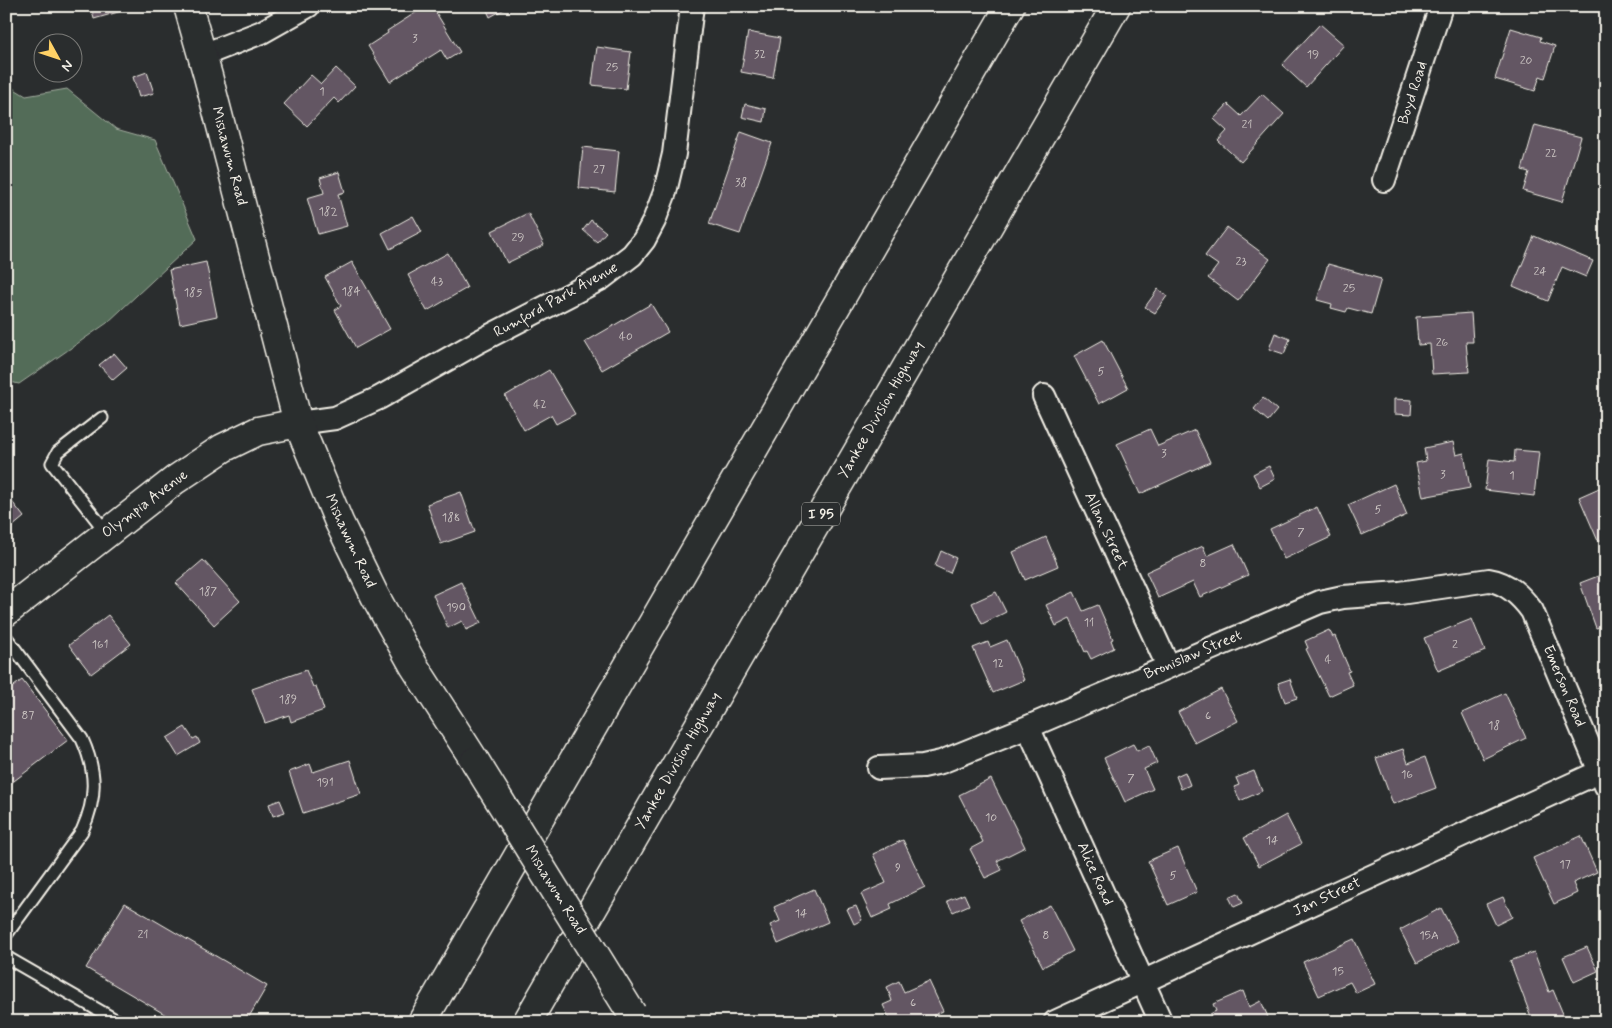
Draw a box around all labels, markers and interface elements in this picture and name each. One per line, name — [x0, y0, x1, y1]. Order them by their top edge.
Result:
house number: 3 — [412, 31, 418, 47]
north arrow — [32, 32, 82, 82]
house number: 32 — [754, 47, 766, 63]
house number: 19 — [1307, 47, 1319, 63]
house number: 20 — [1520, 53, 1533, 69]
text: N — [57, 56, 77, 75]
street label: Boyd Road — [1393, 59, 1433, 127]
house number: 25 — [606, 60, 618, 76]
house number: 1 — [319, 84, 325, 100]
street label: Mishawum Road — [206, 104, 252, 208]
house number: 21 — [1241, 117, 1253, 133]
house number: 22 — [1545, 146, 1557, 162]
house number: 27 — [593, 162, 605, 178]
house number: 38 — [735, 175, 747, 191]
house number: 182 — [318, 204, 338, 220]
house number: 29 — [511, 230, 525, 246]
house number: 23 — [1236, 254, 1246, 270]
street label: Rumford Park Avenue — [490, 257, 623, 344]
house number: 24 — [1533, 264, 1547, 280]
house number: 43 — [431, 274, 443, 290]
house number: 25 — [1343, 281, 1355, 297]
house number: 184 — [341, 284, 361, 300]
house number: 185 — [184, 285, 203, 301]
house number: 40 — [619, 329, 633, 345]
house number: 26 — [1436, 335, 1449, 351]
street label: Yankee Division Highway — [833, 337, 930, 483]
house number: 5 — [1097, 364, 1105, 380]
house number: 42 — [533, 397, 547, 413]
house number: 3 — [1161, 446, 1167, 462]
street label: Olympia Avenue — [98, 465, 192, 543]
house number: 3 — [1440, 467, 1446, 483]
house number: 1 — [1509, 468, 1515, 484]
street label: Allan Street — [1079, 489, 1133, 573]
street label: Mishawum Road — [319, 491, 381, 591]
road number: I 95 — [802, 502, 840, 526]
house number: 5 — [1374, 502, 1382, 518]
house number: 188 — [442, 510, 460, 526]
house number: 7 — [1297, 525, 1305, 541]
house number: 8 — [1200, 556, 1206, 572]
house number: 187 — [199, 584, 218, 600]
house number: 190 — [446, 600, 466, 616]
house number: 11 — [1084, 615, 1094, 631]
street label: Bronislaw Street — [1141, 625, 1245, 685]
house number: 161 — [92, 637, 108, 653]
house number: 2 — [1452, 637, 1458, 653]
street label: Emerson Road — [1538, 642, 1590, 730]
house number: 4 — [1325, 652, 1332, 668]
house number: 12 — [992, 656, 1004, 672]
street label: Yankee Division Highway — [630, 688, 727, 834]
house number: 189 — [279, 692, 297, 708]
house number: 87 — [22, 708, 34, 724]
house number: 6 — [1205, 708, 1211, 724]
house number: 18 — [1488, 718, 1500, 734]
house number: 16 — [1401, 767, 1413, 783]
house number: 7 — [1127, 771, 1135, 787]
house number: 191 — [316, 775, 334, 791]
house number: 10 — [985, 810, 997, 826]
house number: 14 — [1266, 833, 1278, 849]
street label: Alice Road — [1072, 839, 1118, 909]
street label: Mishawum Road — [520, 842, 590, 938]
house number: 17 — [1559, 857, 1571, 873]
house number: 9 — [895, 860, 901, 876]
house number: 5 — [1169, 868, 1177, 884]
street label: Jan Street — [1290, 873, 1364, 921]
house number: 14 — [795, 906, 807, 922]
house number: 21 — [137, 927, 149, 943]
house number: 8 — [1043, 928, 1049, 944]
house number: 15A — [1419, 928, 1439, 944]
house number: 15 — [1332, 964, 1344, 980]
house number: 6 — [910, 995, 916, 1011]

